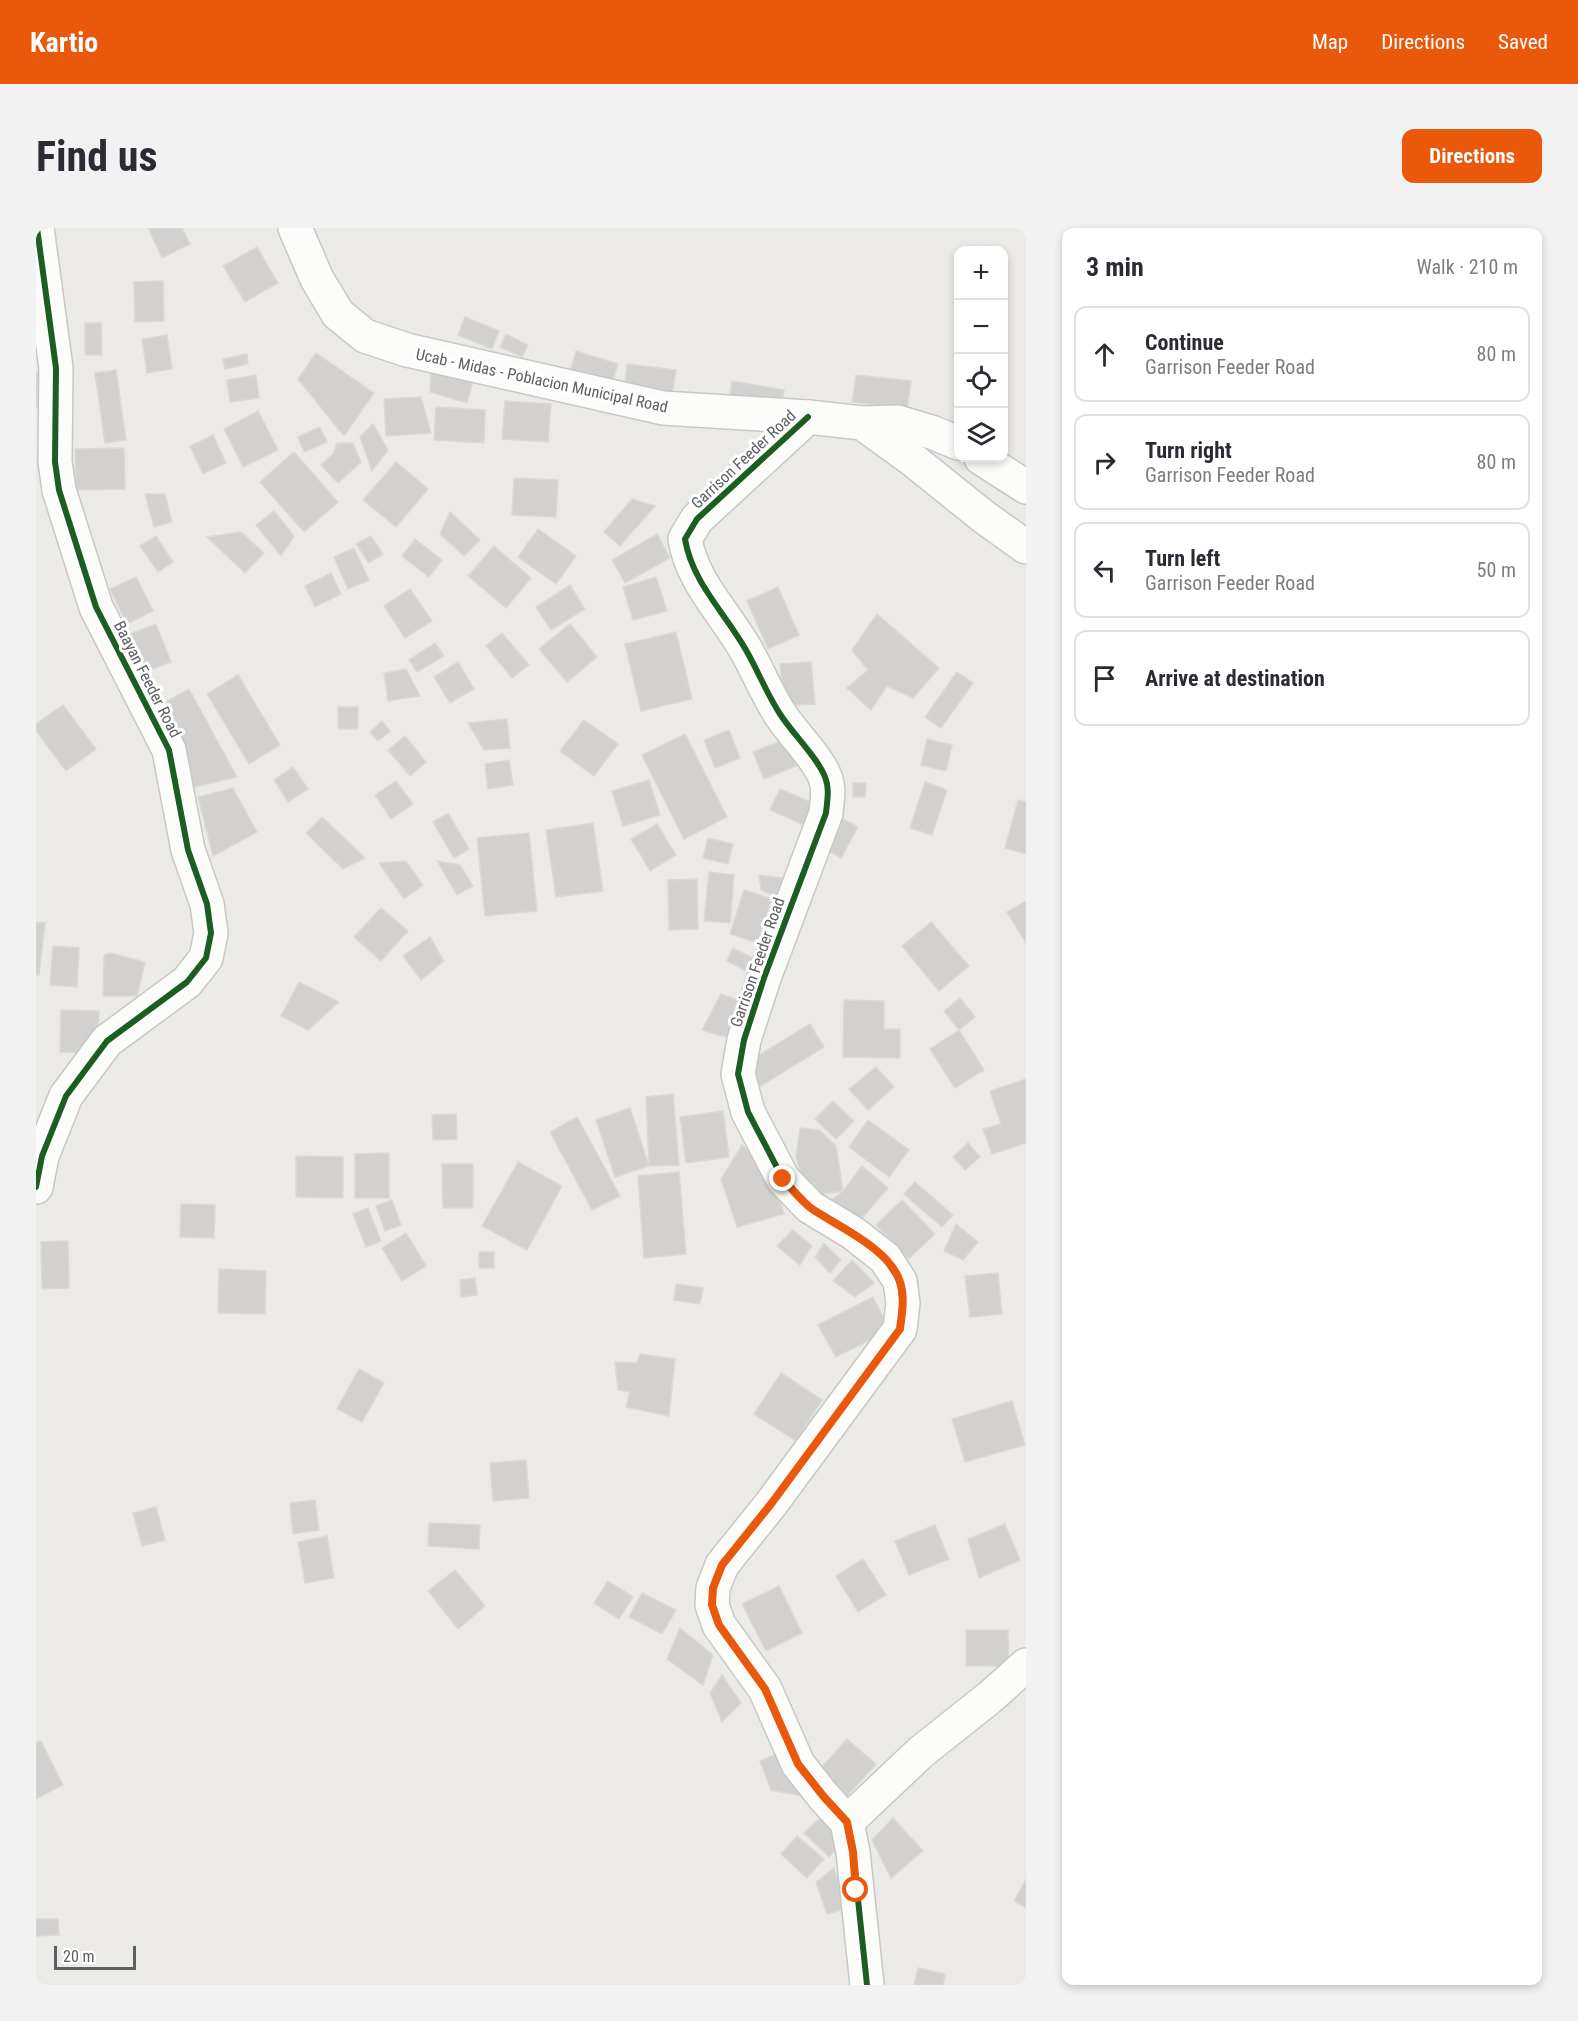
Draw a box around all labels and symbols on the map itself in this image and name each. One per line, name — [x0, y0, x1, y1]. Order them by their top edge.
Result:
street label: Ucab - Midas - Poblacion Municipal Road — [414, 344, 670, 417]
street label: Garrison Feeder Road — [687, 406, 800, 513]
street label: Baayan Feeder Road — [110, 618, 185, 741]
street label: Garrison Feeder Road — [726, 895, 789, 1030]
route end — [769, 1165, 795, 1191]
route start — [842, 1876, 868, 1902]
scale bar — [54, 1943, 136, 1970]

